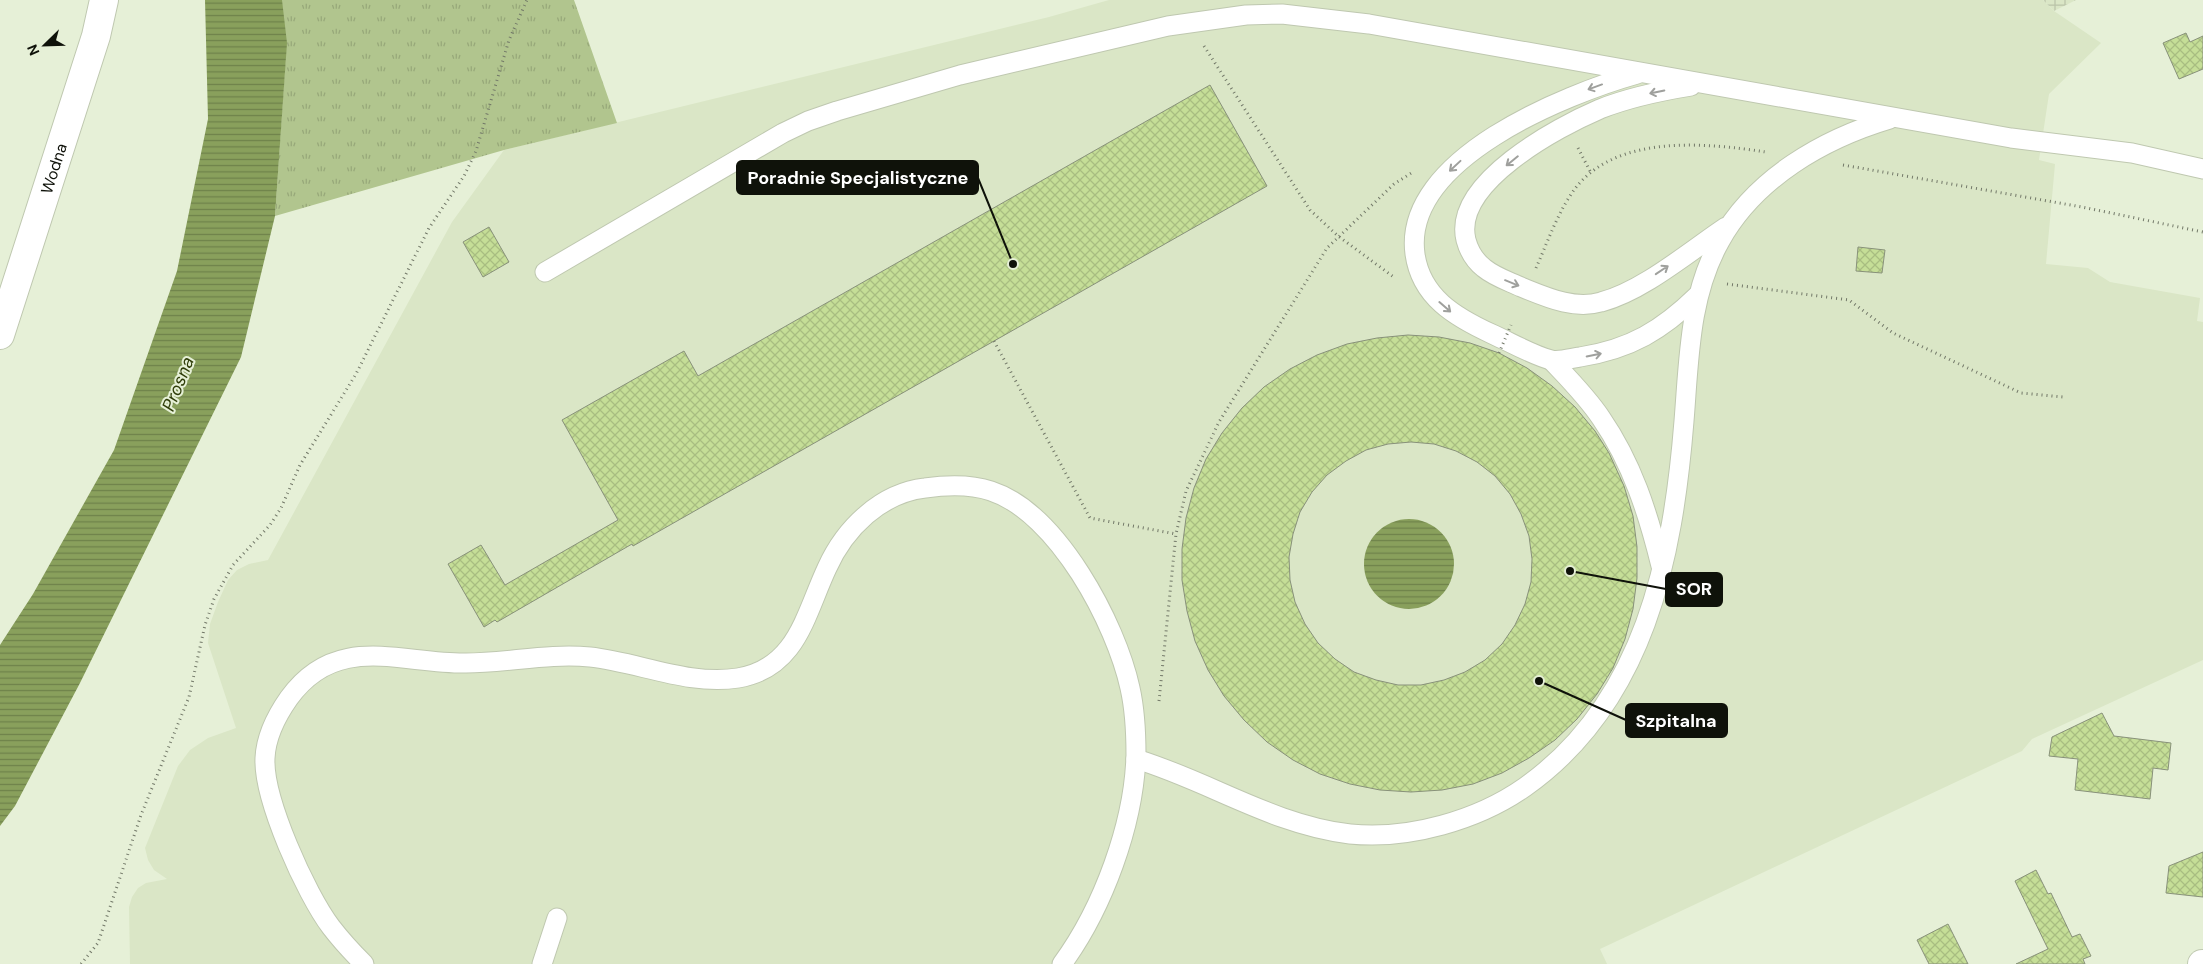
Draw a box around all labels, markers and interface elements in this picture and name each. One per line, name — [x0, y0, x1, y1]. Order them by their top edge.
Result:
north arrow — [20, 20, 70, 70]
text: N — [23, 42, 43, 58]
one-way arrow — [1588, 83, 1603, 92]
one-way arrow — [1650, 88, 1666, 97]
street label: Wodna — [36, 140, 71, 196]
one-way arrow — [1506, 156, 1519, 167]
callout: Poradnie Specjalistyczne — [737, 161, 978, 194]
one-way arrow — [1448, 161, 1461, 172]
text: Poradnie Specjalistyczne — [748, 166, 969, 190]
one-way arrow — [1655, 265, 1669, 275]
one-way arrow — [1504, 279, 1519, 288]
one-way arrow — [1438, 301, 1451, 312]
one-way arrow — [1585, 349, 1601, 359]
water label: Prosna — [156, 353, 200, 415]
callout: SOR — [1666, 573, 1722, 606]
text: SOR — [1676, 577, 1712, 601]
callout: Szpitalna — [1626, 704, 1727, 737]
text: Szpitalna — [1635, 709, 1717, 733]

